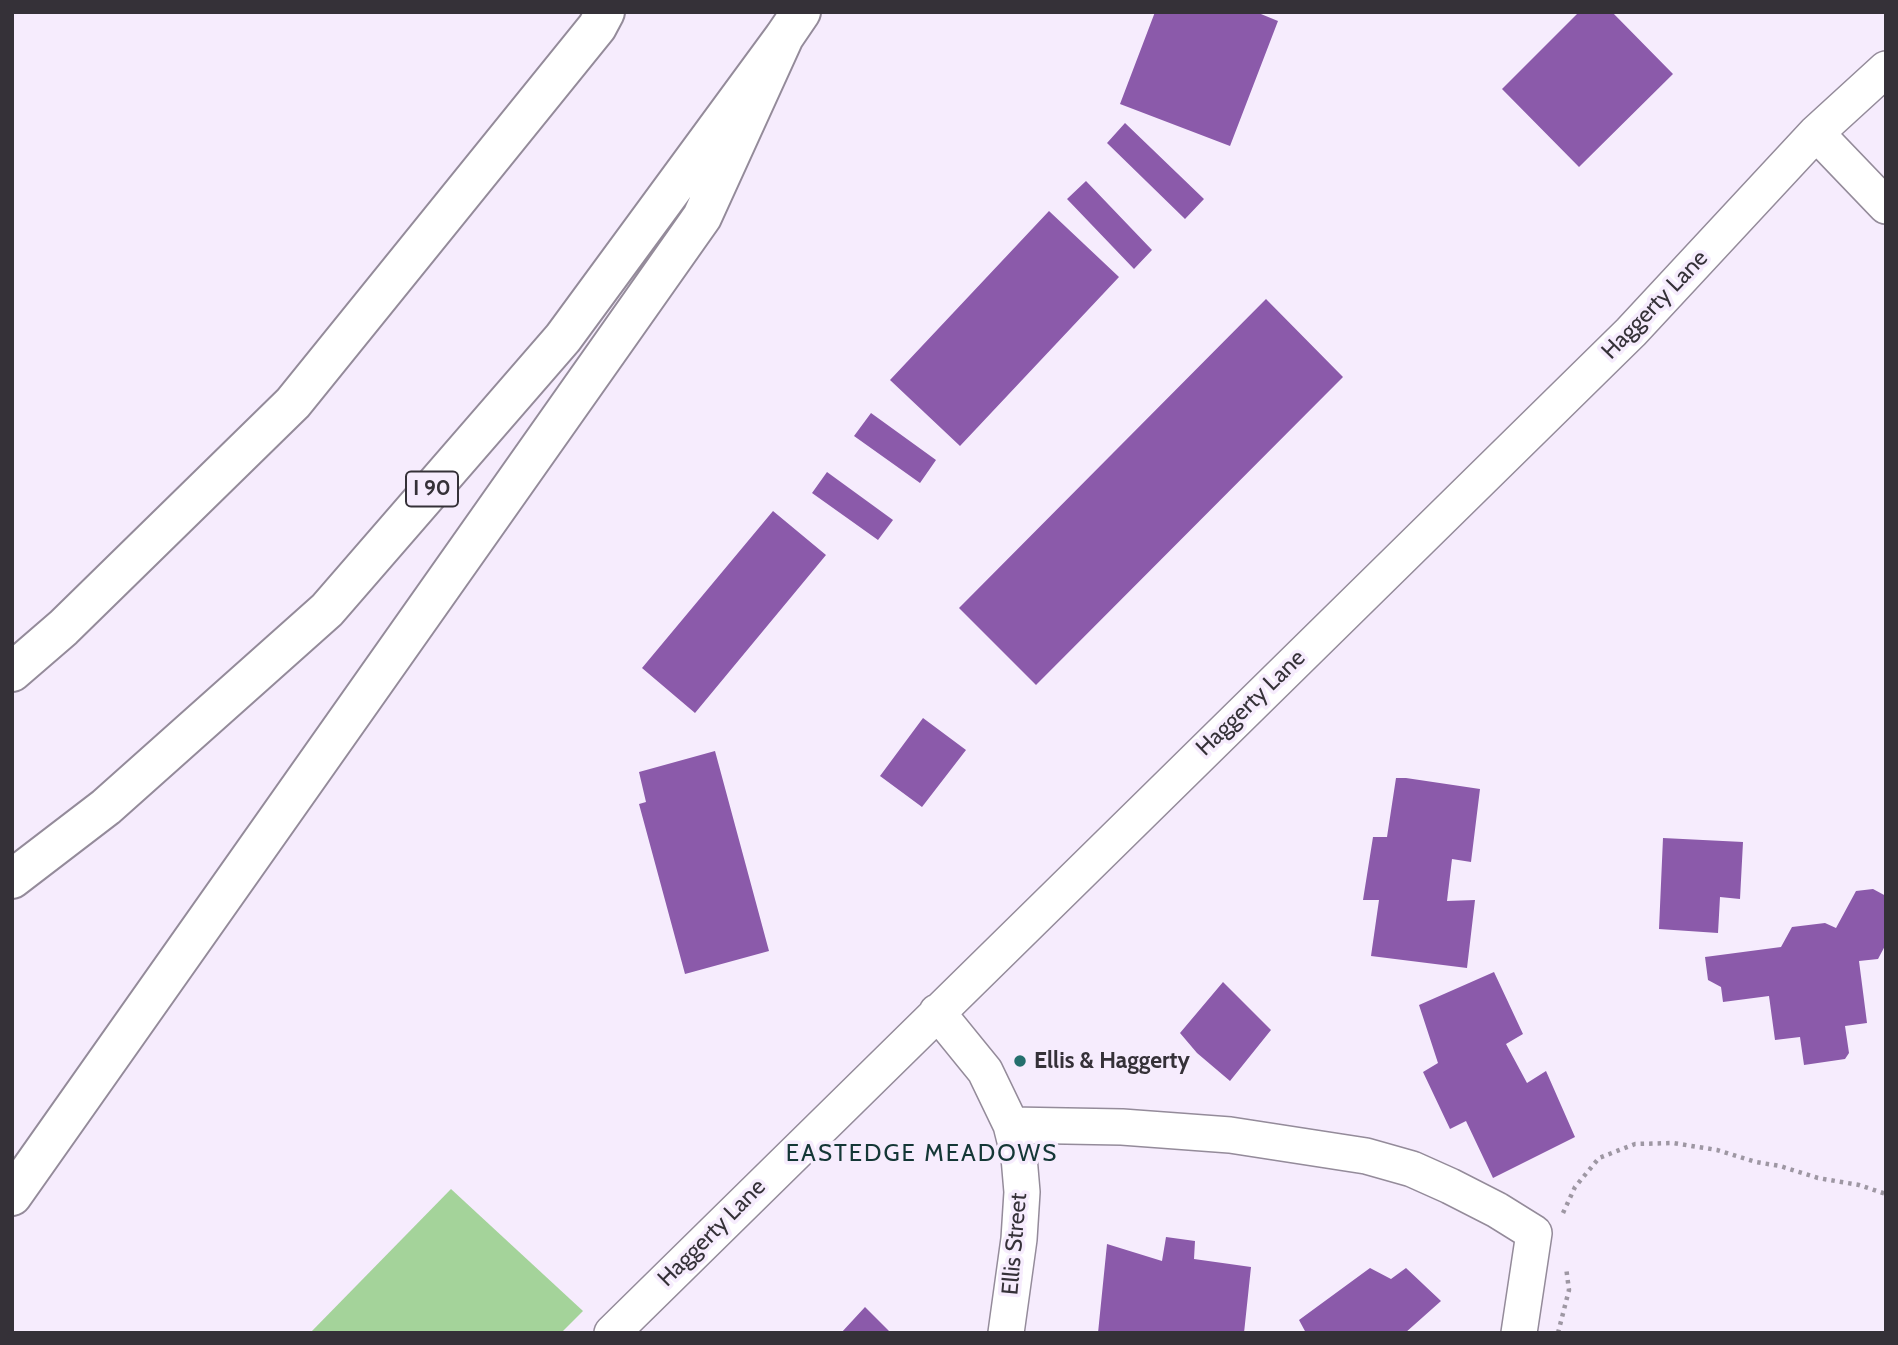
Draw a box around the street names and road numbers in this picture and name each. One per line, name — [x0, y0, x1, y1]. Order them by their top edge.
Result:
street label: Haggerty Lane — [1596, 245, 1714, 365]
road number: I 90 — [406, 472, 458, 506]
street label: Haggerty Lane — [1191, 644, 1311, 762]
street label: Haggerty Lane — [652, 1173, 772, 1293]
street label: Ellis Street — [997, 1192, 1033, 1296]

